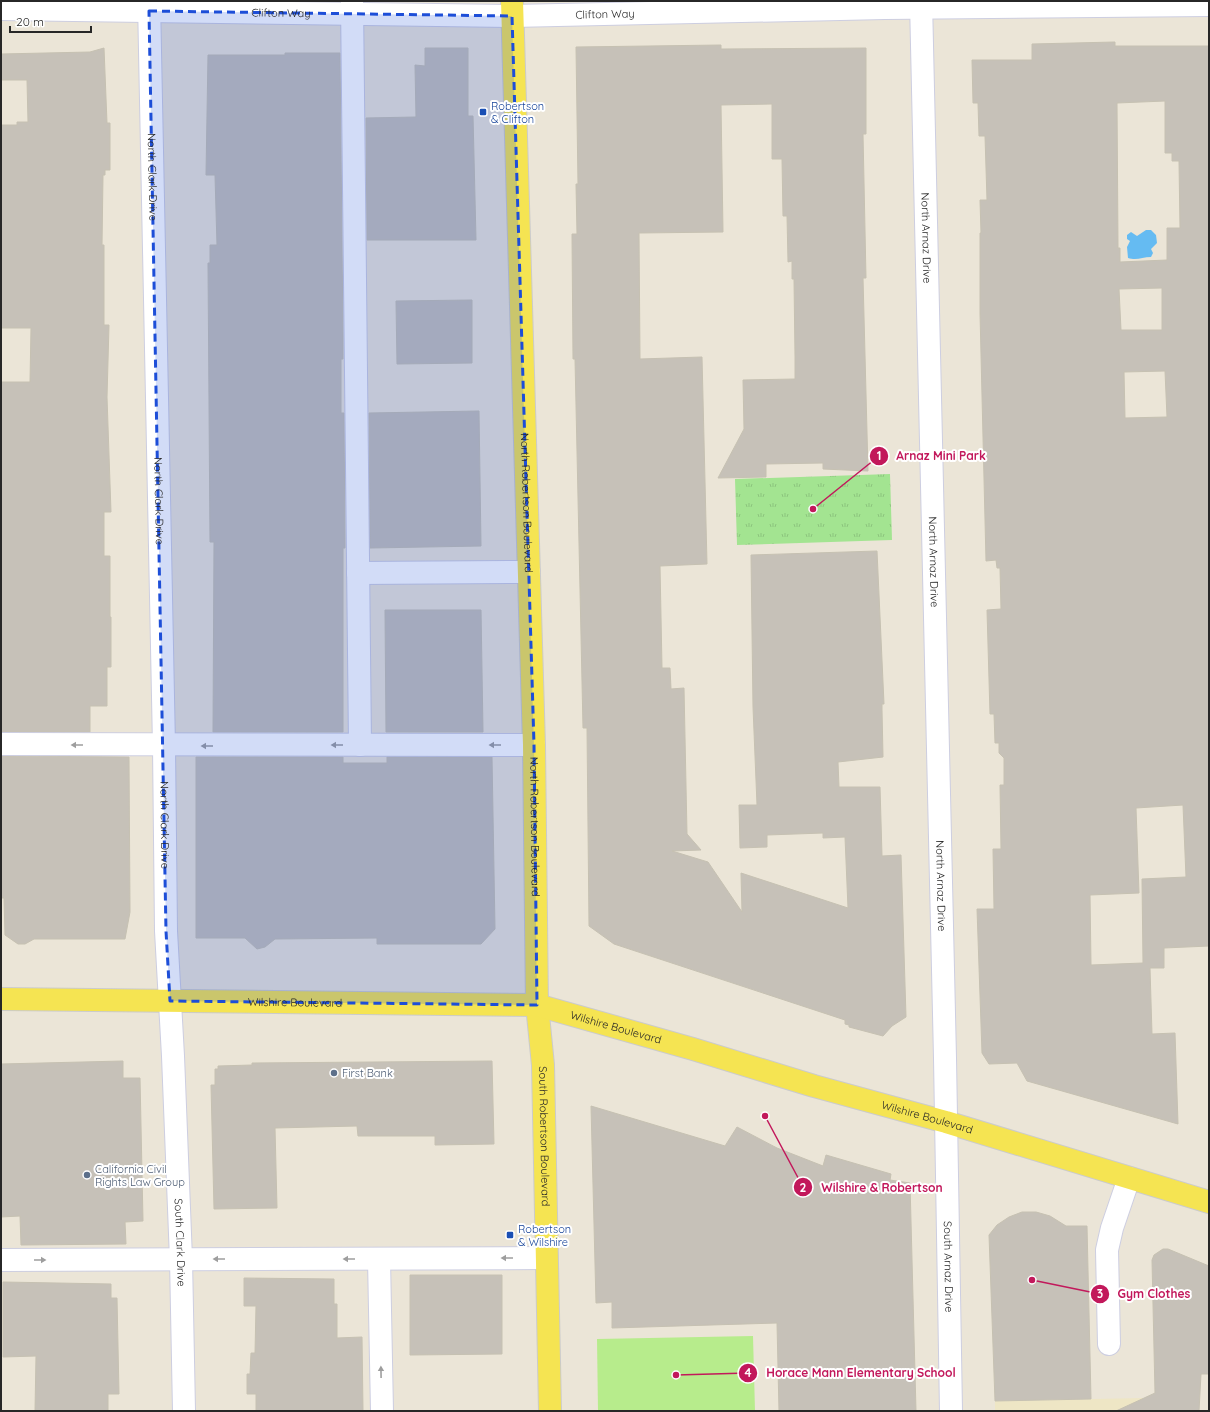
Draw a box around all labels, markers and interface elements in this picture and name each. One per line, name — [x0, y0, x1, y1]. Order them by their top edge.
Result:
street label: Clifton Way — [251, 5, 311, 20]
street label: Clifton Way — [575, 6, 635, 22]
scale bar — [10, 8, 91, 34]
text: 20 m — [16, 14, 44, 29]
place label: Robertson & Clifton — [491, 99, 544, 126]
marker: Robertson & Clifton — [478, 107, 488, 117]
street label: North Clark Drive — [145, 133, 160, 221]
street label: North Arnaz Drive — [918, 192, 934, 284]
street label: North Robertson Boulevard — [518, 433, 536, 573]
callout: Arnaz Mini Park — [869, 444, 994, 468]
text: 1 — [877, 448, 881, 463]
text: Arnaz Mini Park — [896, 448, 986, 463]
street label: North Clark Drive — [151, 457, 167, 545]
street label: North Arnaz Drive — [926, 516, 942, 608]
one-way arrow — [70, 742, 83, 748]
one-way arrow — [331, 742, 343, 749]
one-way arrow — [488, 742, 501, 748]
one-way arrow — [200, 743, 213, 749]
street label: North Robertson Boulevard — [527, 757, 543, 897]
street label: North Clark Drive — [157, 781, 172, 869]
street label: North Arnaz Drive — [933, 840, 949, 931]
street label: Wilshire Boulevard — [248, 995, 342, 1010]
street label: Wilshire Boulevard — [569, 1008, 663, 1047]
place label: First Bank — [342, 1066, 393, 1080]
street label: South Robertson Boulevard — [536, 1066, 553, 1207]
marker: First Bank — [329, 1068, 339, 1078]
street label: Wilshire Boulevard — [880, 1098, 975, 1137]
place label: California Civil Rights Law Group — [95, 1162, 185, 1189]
marker: California Civil Rights Law Group — [82, 1170, 92, 1180]
callout: Wilshire & Robertson — [793, 1175, 950, 1199]
text: 2 — [800, 1180, 807, 1195]
text: Wilshire & Robertson — [821, 1180, 943, 1195]
street label: South Clark Drive — [172, 1198, 189, 1287]
street label: South Arnaz Drive — [941, 1221, 956, 1312]
place label: Robertson & Wilshire — [518, 1222, 571, 1249]
marker: Robertson & Wilshire — [505, 1230, 515, 1240]
one-way arrow — [500, 1255, 513, 1261]
one-way arrow — [212, 1256, 225, 1262]
one-way arrow — [342, 1256, 355, 1262]
one-way arrow — [34, 1257, 47, 1263]
callout: Gym Clothes — [1090, 1282, 1198, 1306]
text: 3 — [1097, 1286, 1103, 1301]
text: Gym Clothes — [1118, 1286, 1191, 1301]
callout: Horace Mann Elementary School — [738, 1361, 963, 1385]
one-way arrow — [378, 1365, 384, 1378]
text: 4 — [744, 1365, 752, 1380]
text: Horace Mann Elementary School — [766, 1365, 956, 1380]

